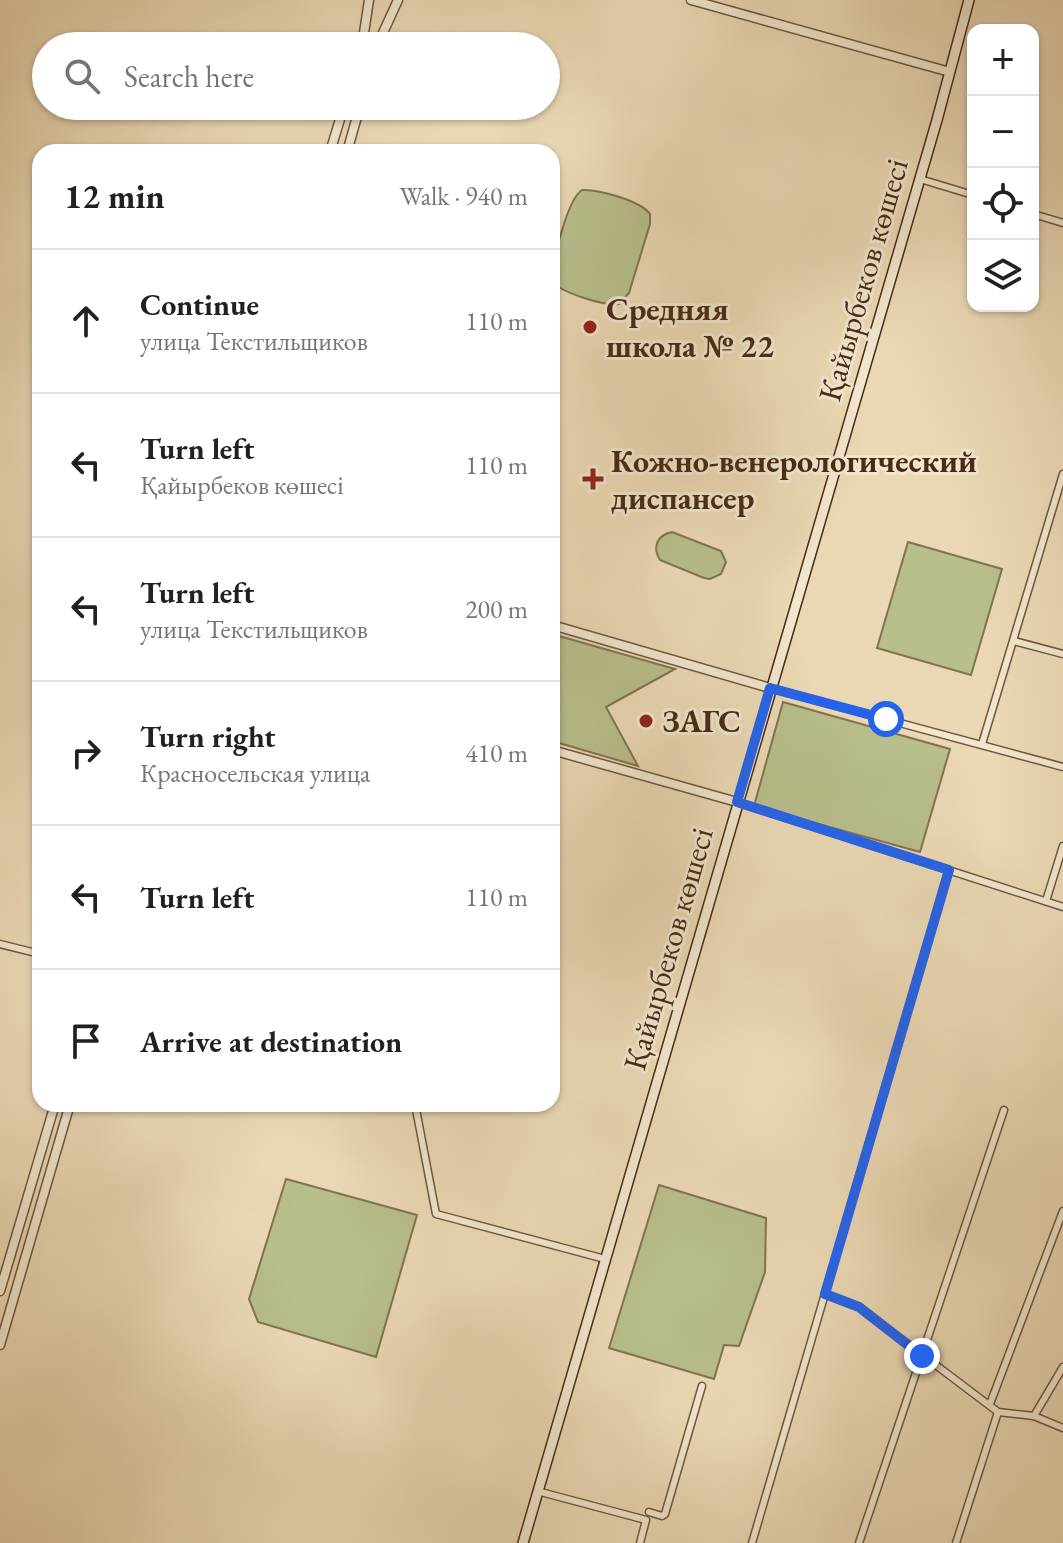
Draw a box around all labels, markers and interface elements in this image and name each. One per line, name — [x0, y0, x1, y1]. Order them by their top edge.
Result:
map controls — [967, 24, 1039, 312]
button: + — [967, 24, 1039, 96]
search box — [32, 32, 560, 120]
icon: search — [60, 54, 104, 98]
text: Search here — [124, 57, 254, 96]
button: − — [967, 96, 1039, 168]
street label: Қайырбеков көшесі — [808, 154, 918, 406]
button: locate — [967, 168, 1039, 240]
text: 12 min — [64, 174, 165, 218]
text: Walk · 940 m — [400, 179, 528, 213]
button: layers — [967, 240, 1039, 312]
text: Continue — [140, 285, 259, 324]
place label: Средняя школа № 22 — [606, 288, 774, 367]
icon: ahead — [64, 299, 108, 343]
text: 110 m — [465, 304, 528, 338]
marker: Средняя школа № 22 — [581, 318, 599, 336]
text: улица Текстильщиков — [140, 324, 368, 358]
text: Turn left — [140, 429, 254, 468]
place label: Кожно-венерологический диспансер — [611, 440, 977, 519]
icon: left — [64, 443, 108, 487]
text: 110 m — [465, 448, 528, 482]
text: Қайырбеков көшесі — [140, 468, 344, 502]
marker: Кожно-венерологический диспансер — [582, 468, 604, 490]
text: Turn left — [140, 573, 254, 612]
icon: left — [64, 587, 108, 631]
text: 200 m — [465, 592, 528, 626]
text: улица Текстильщиков — [140, 612, 368, 646]
place label: ЗАГС — [662, 700, 741, 742]
route start — [868, 701, 904, 737]
marker: ЗАГС — [637, 712, 655, 730]
text: Turn right — [140, 717, 276, 756]
icon: right — [64, 731, 108, 775]
text: 410 m — [465, 736, 528, 770]
text: Красносельская улица — [140, 756, 371, 790]
street label: Қайырбеков көшесі — [613, 823, 723, 1075]
icon: left — [64, 875, 108, 919]
text: Turn left — [140, 878, 254, 917]
text: 110 m — [465, 880, 528, 914]
icon: arrive — [64, 1019, 108, 1063]
text: Arrive at destination — [140, 1022, 402, 1061]
route end — [904, 1338, 940, 1374]

